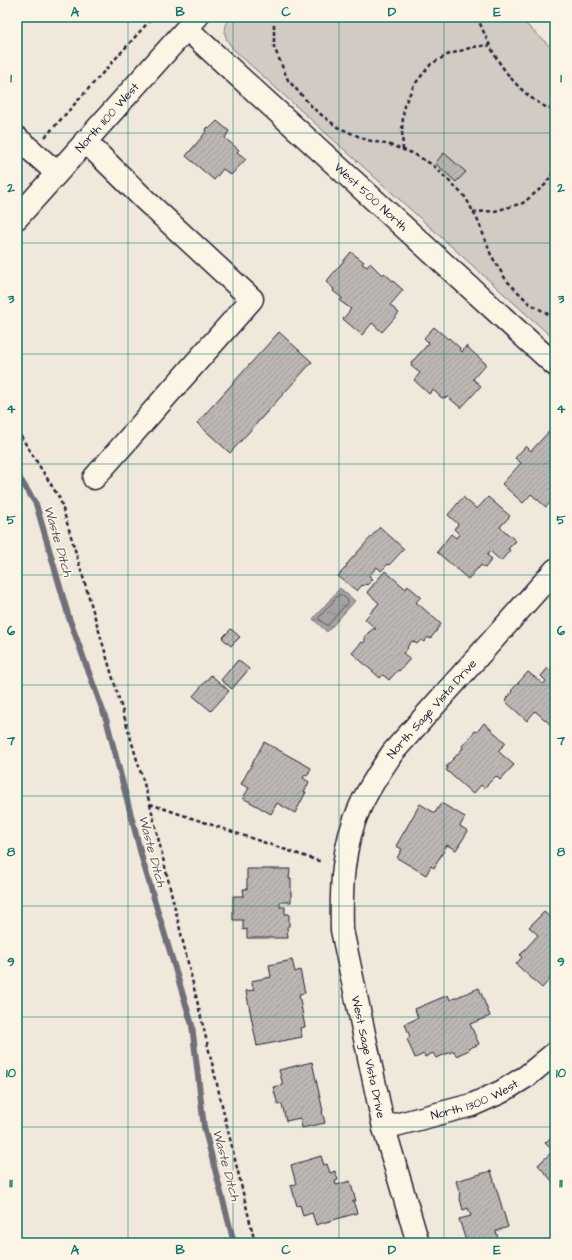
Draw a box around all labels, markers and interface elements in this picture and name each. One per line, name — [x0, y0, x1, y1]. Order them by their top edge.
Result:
text: A — [71, 3, 80, 21]
text: B — [175, 3, 185, 21]
text: C — [281, 3, 291, 21]
text: D — [388, 3, 397, 21]
text: E — [493, 3, 501, 21]
text: 1 — [10, 69, 12, 87]
text: 1 — [560, 69, 562, 87]
street label: North 1100 West — [71, 79, 143, 156]
street label: West 500 North — [331, 159, 411, 235]
text: 2 — [6, 179, 15, 197]
text: 2 — [556, 179, 565, 197]
text: 3 — [7, 290, 15, 308]
text: 3 — [557, 290, 565, 308]
text: 4 — [7, 400, 16, 418]
text: 4 — [557, 400, 566, 418]
water label: Waste Ditch — [39, 503, 77, 579]
text: 5 — [6, 511, 16, 529]
text: 5 — [556, 511, 566, 529]
text: 6 — [7, 622, 16, 640]
text: 6 — [557, 622, 566, 640]
street label: North Sage Vista Drive — [383, 655, 481, 762]
text: 7 — [6, 732, 16, 750]
text: 7 — [556, 732, 566, 750]
water label: Waste Ditch — [134, 813, 170, 889]
text: 8 — [7, 843, 16, 861]
text: 8 — [557, 843, 566, 861]
text: 9 — [7, 953, 15, 971]
text: 9 — [557, 953, 565, 971]
street label: West Sage Vista Drive — [346, 994, 389, 1121]
text: 10 — [6, 1064, 17, 1082]
text: 10 — [556, 1064, 567, 1082]
street label: North 1300 West — [429, 1075, 521, 1124]
water label: Waste Ditch — [208, 1127, 244, 1203]
text: 11 — [9, 1174, 13, 1192]
text: 11 — [559, 1174, 563, 1192]
text: A — [71, 1241, 80, 1259]
text: B — [175, 1241, 185, 1259]
text: C — [281, 1241, 291, 1259]
text: D — [388, 1241, 397, 1259]
text: E — [493, 1241, 501, 1259]

